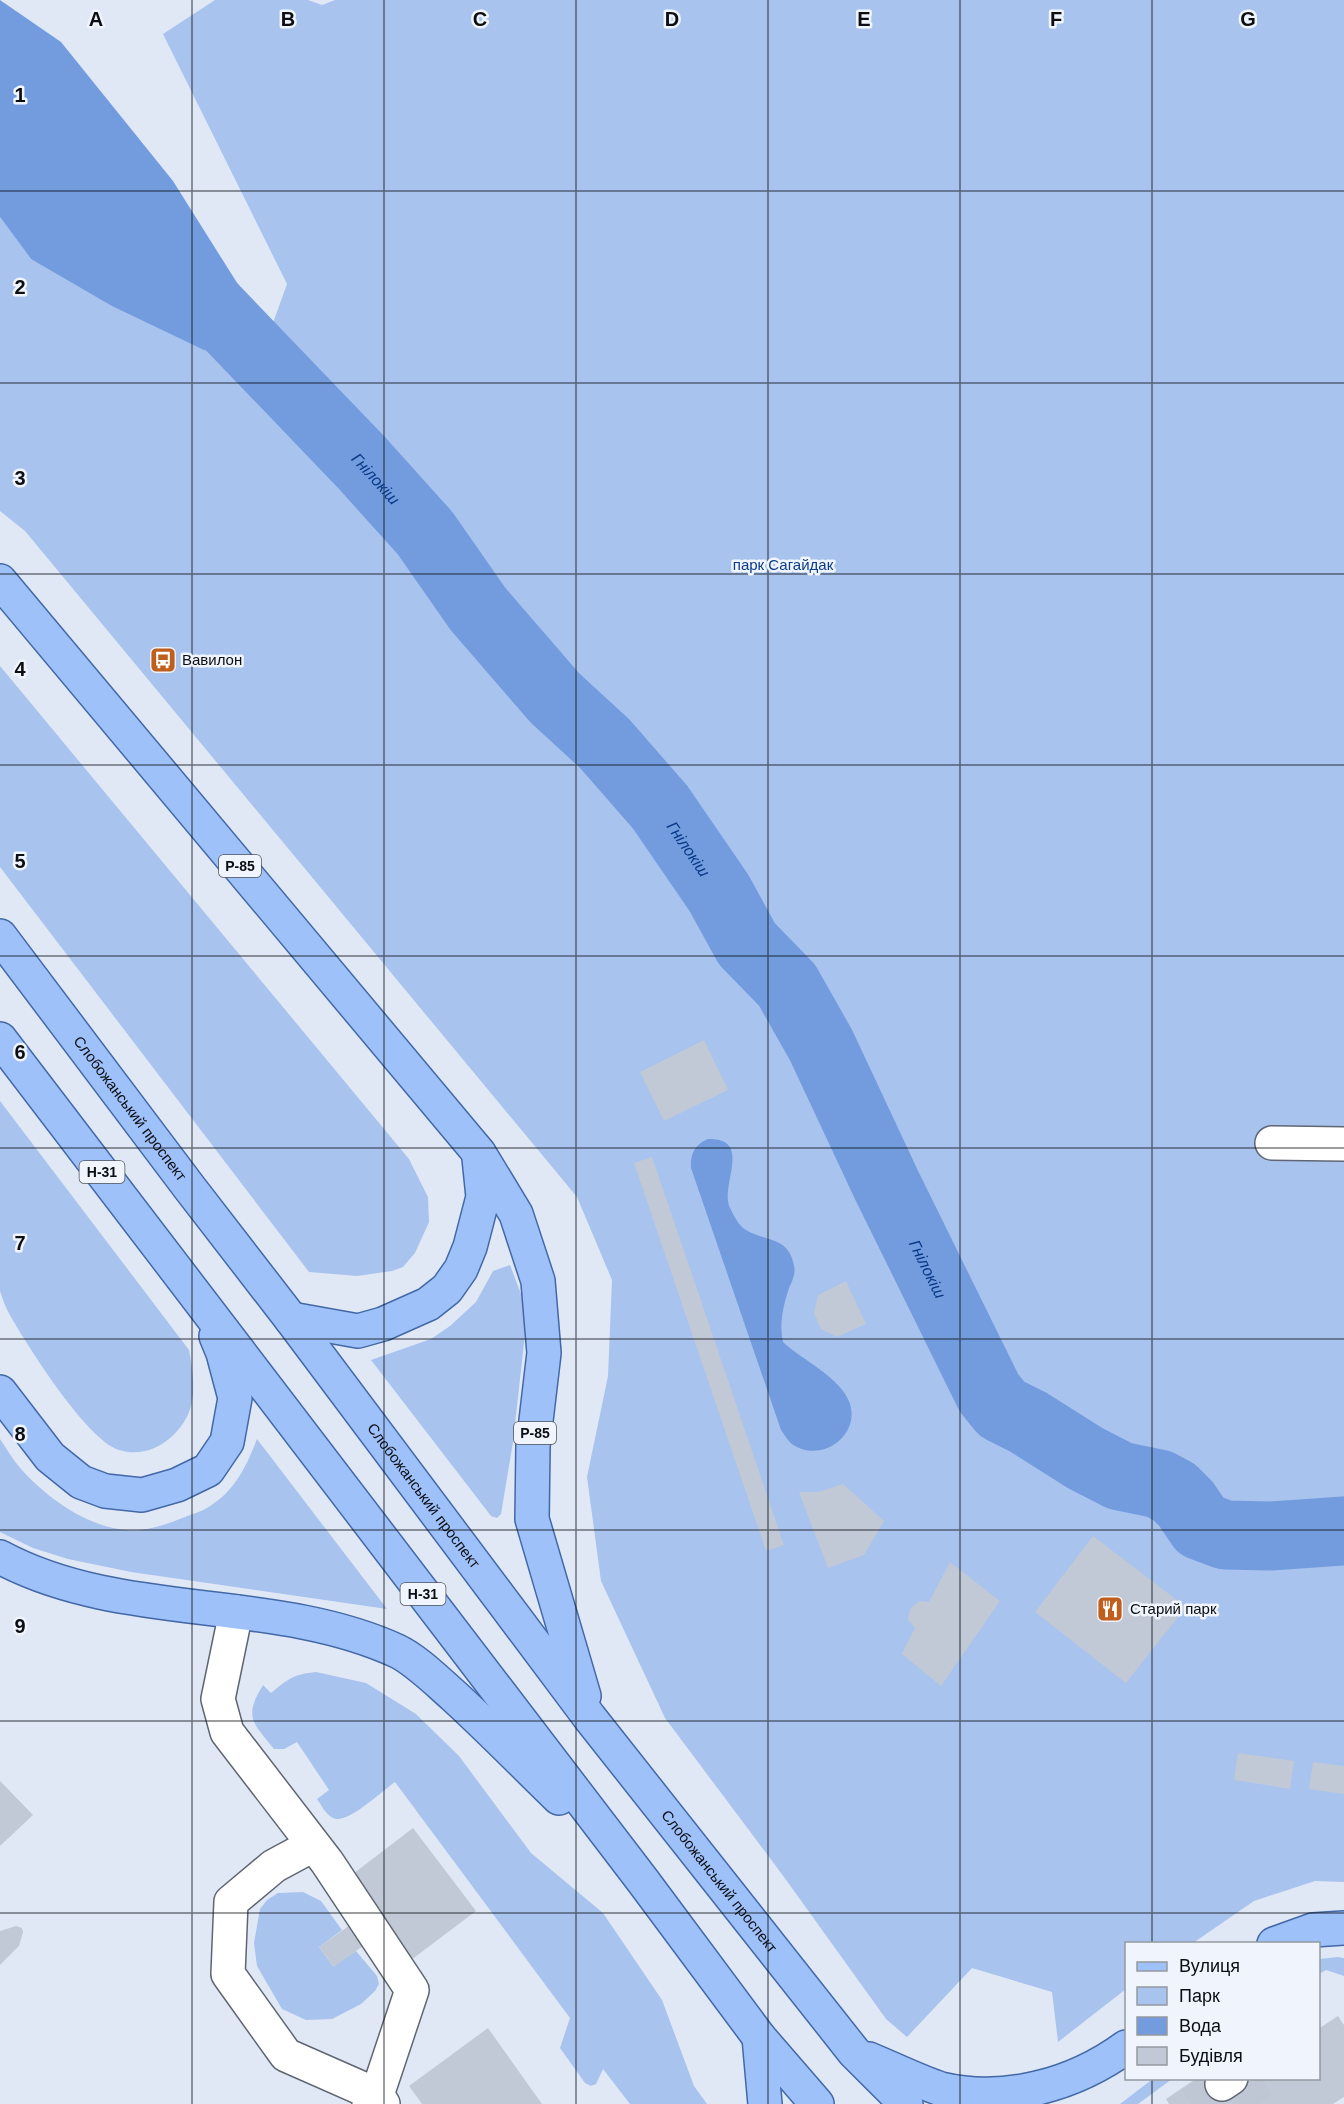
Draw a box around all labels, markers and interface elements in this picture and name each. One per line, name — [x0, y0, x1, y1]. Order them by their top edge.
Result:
text: A — [89, 8, 103, 30]
text: B — [281, 8, 295, 30]
text: C — [473, 8, 487, 30]
text: D — [665, 8, 679, 30]
text: E — [857, 8, 871, 30]
text: F — [1050, 8, 1062, 30]
text: G — [1240, 8, 1256, 30]
text: 1 — [14, 84, 26, 106]
text: 2 — [14, 276, 26, 298]
water label: Гнілокіш — [348, 450, 403, 508]
text: 3 — [14, 467, 26, 489]
park label: парк Сагайдак — [733, 556, 834, 573]
bus stop icon: Вавилон — [148, 645, 178, 675]
place label: Вавилон — [182, 651, 242, 668]
text: 4 — [14, 658, 26, 680]
water label: Гнілокіш — [664, 818, 713, 880]
text: 5 — [14, 850, 26, 872]
road number: Р-85 — [219, 855, 261, 877]
street label: Слобожанський проспект — [70, 1033, 190, 1184]
text: 6 — [14, 1041, 26, 1063]
road number: Н-31 — [80, 1161, 124, 1183]
text: 7 — [14, 1232, 26, 1254]
water label: Гнілокіш — [906, 1237, 949, 1301]
street label: Слобожанський проспект — [364, 1420, 484, 1571]
road number: Р-85 — [514, 1422, 556, 1444]
text: 8 — [14, 1423, 26, 1445]
road number: Н-31 — [400, 1583, 446, 1605]
restaurant icon: Старий парк — [1095, 1594, 1125, 1624]
place label: Старий парк — [1130, 1600, 1217, 1617]
text: 9 — [14, 1615, 26, 1637]
street label: Слобожанський проспект — [658, 1807, 781, 1956]
legend — [1125, 1942, 1320, 2080]
text: Вулиця — [1179, 1956, 1240, 1976]
text: Парк — [1179, 1986, 1220, 2006]
text: Вода — [1179, 2016, 1222, 2036]
text: Будівля — [1179, 2046, 1243, 2066]

